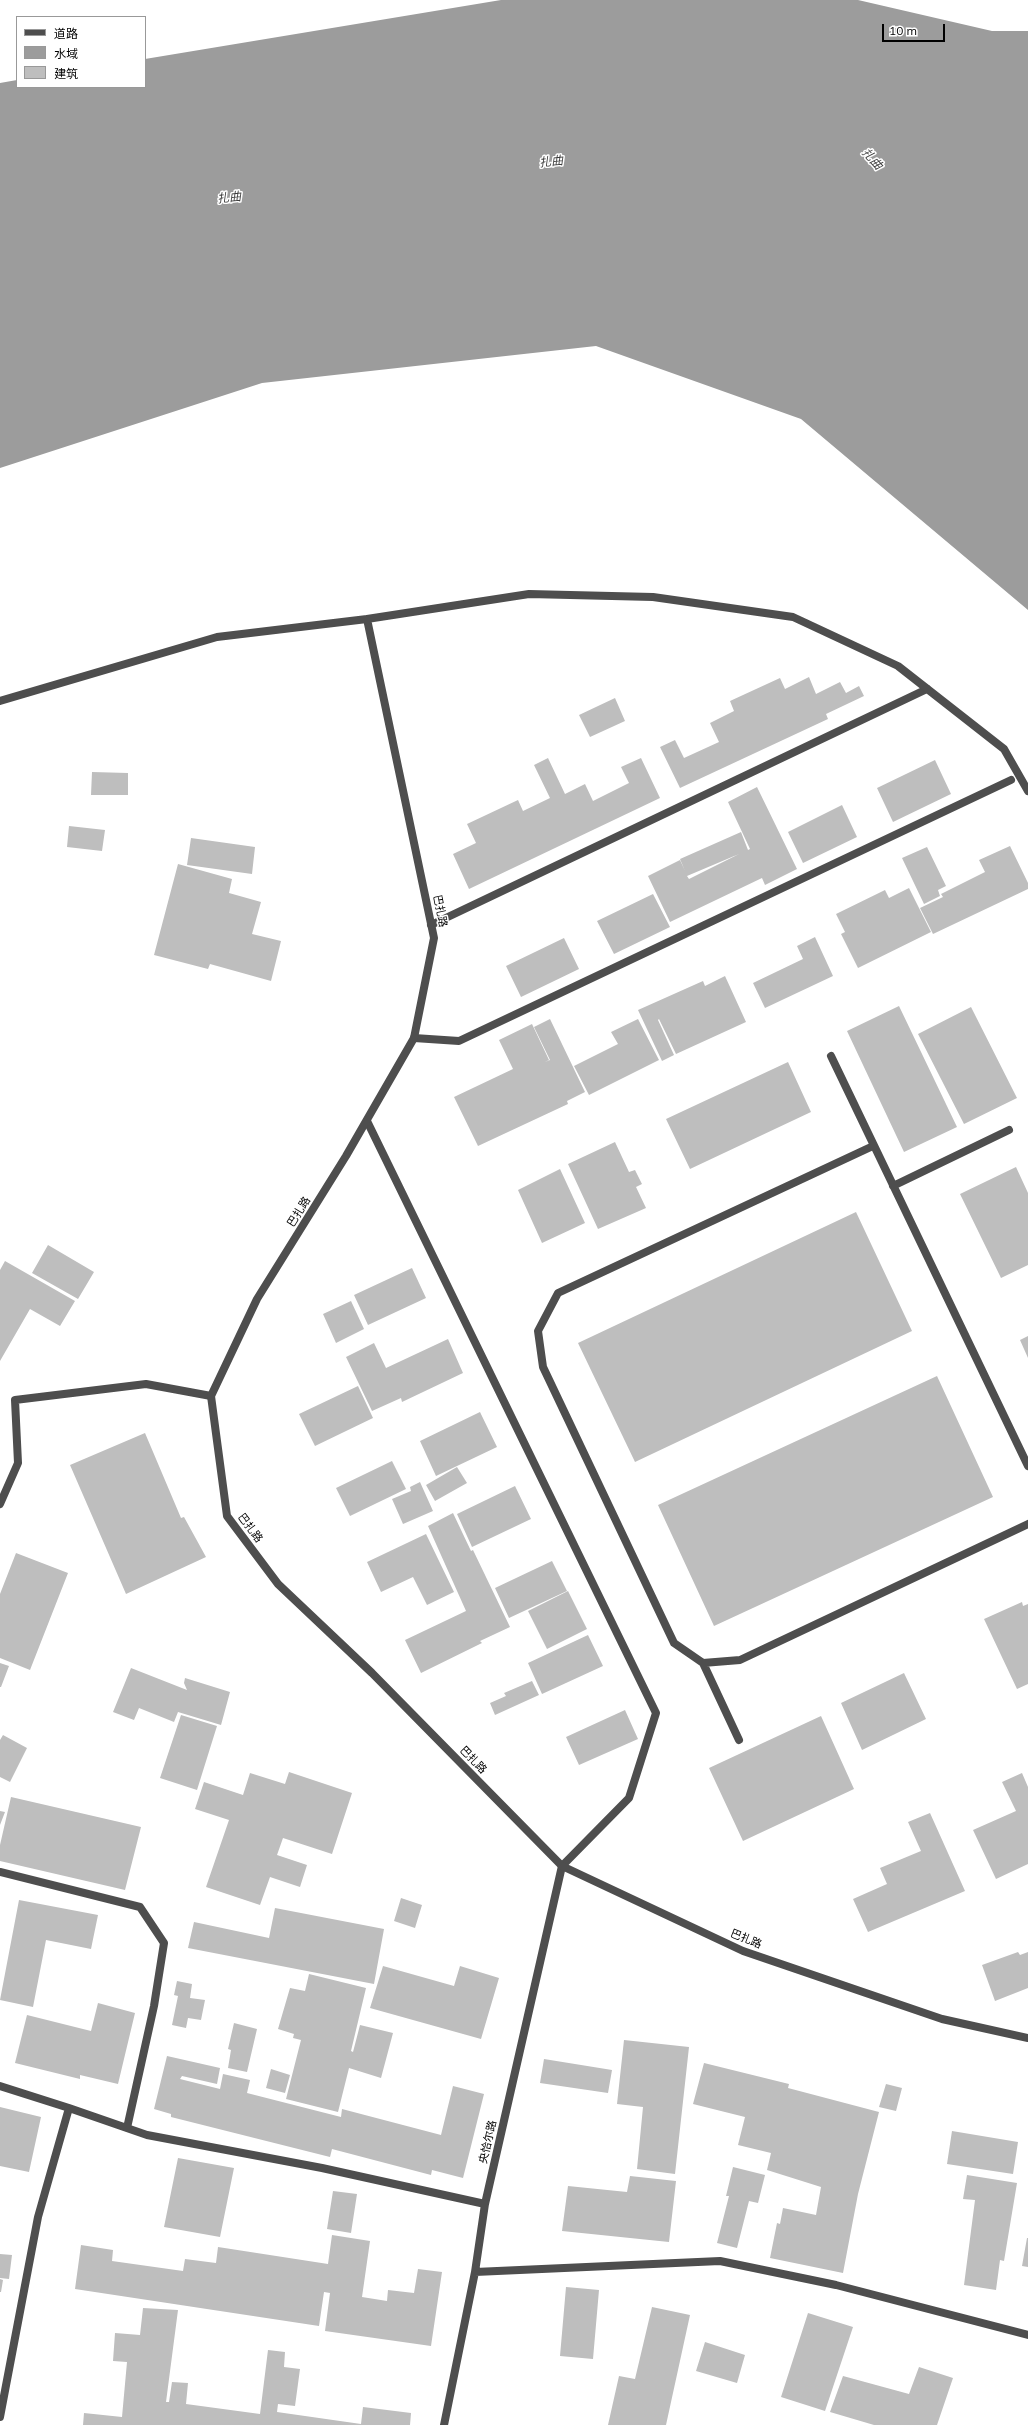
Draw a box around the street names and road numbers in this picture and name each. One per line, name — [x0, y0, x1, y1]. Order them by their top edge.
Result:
street label: 巴扎路 — [430, 894, 450, 928]
street label: 巴扎路 — [285, 1195, 313, 1229]
street label: 巴扎路 — [235, 1511, 265, 1545]
street label: 巴扎路 — [457, 1744, 489, 1776]
street label: 巴扎路 — [728, 1927, 764, 1951]
street label: 央恰尔路 — [477, 2119, 499, 2165]

